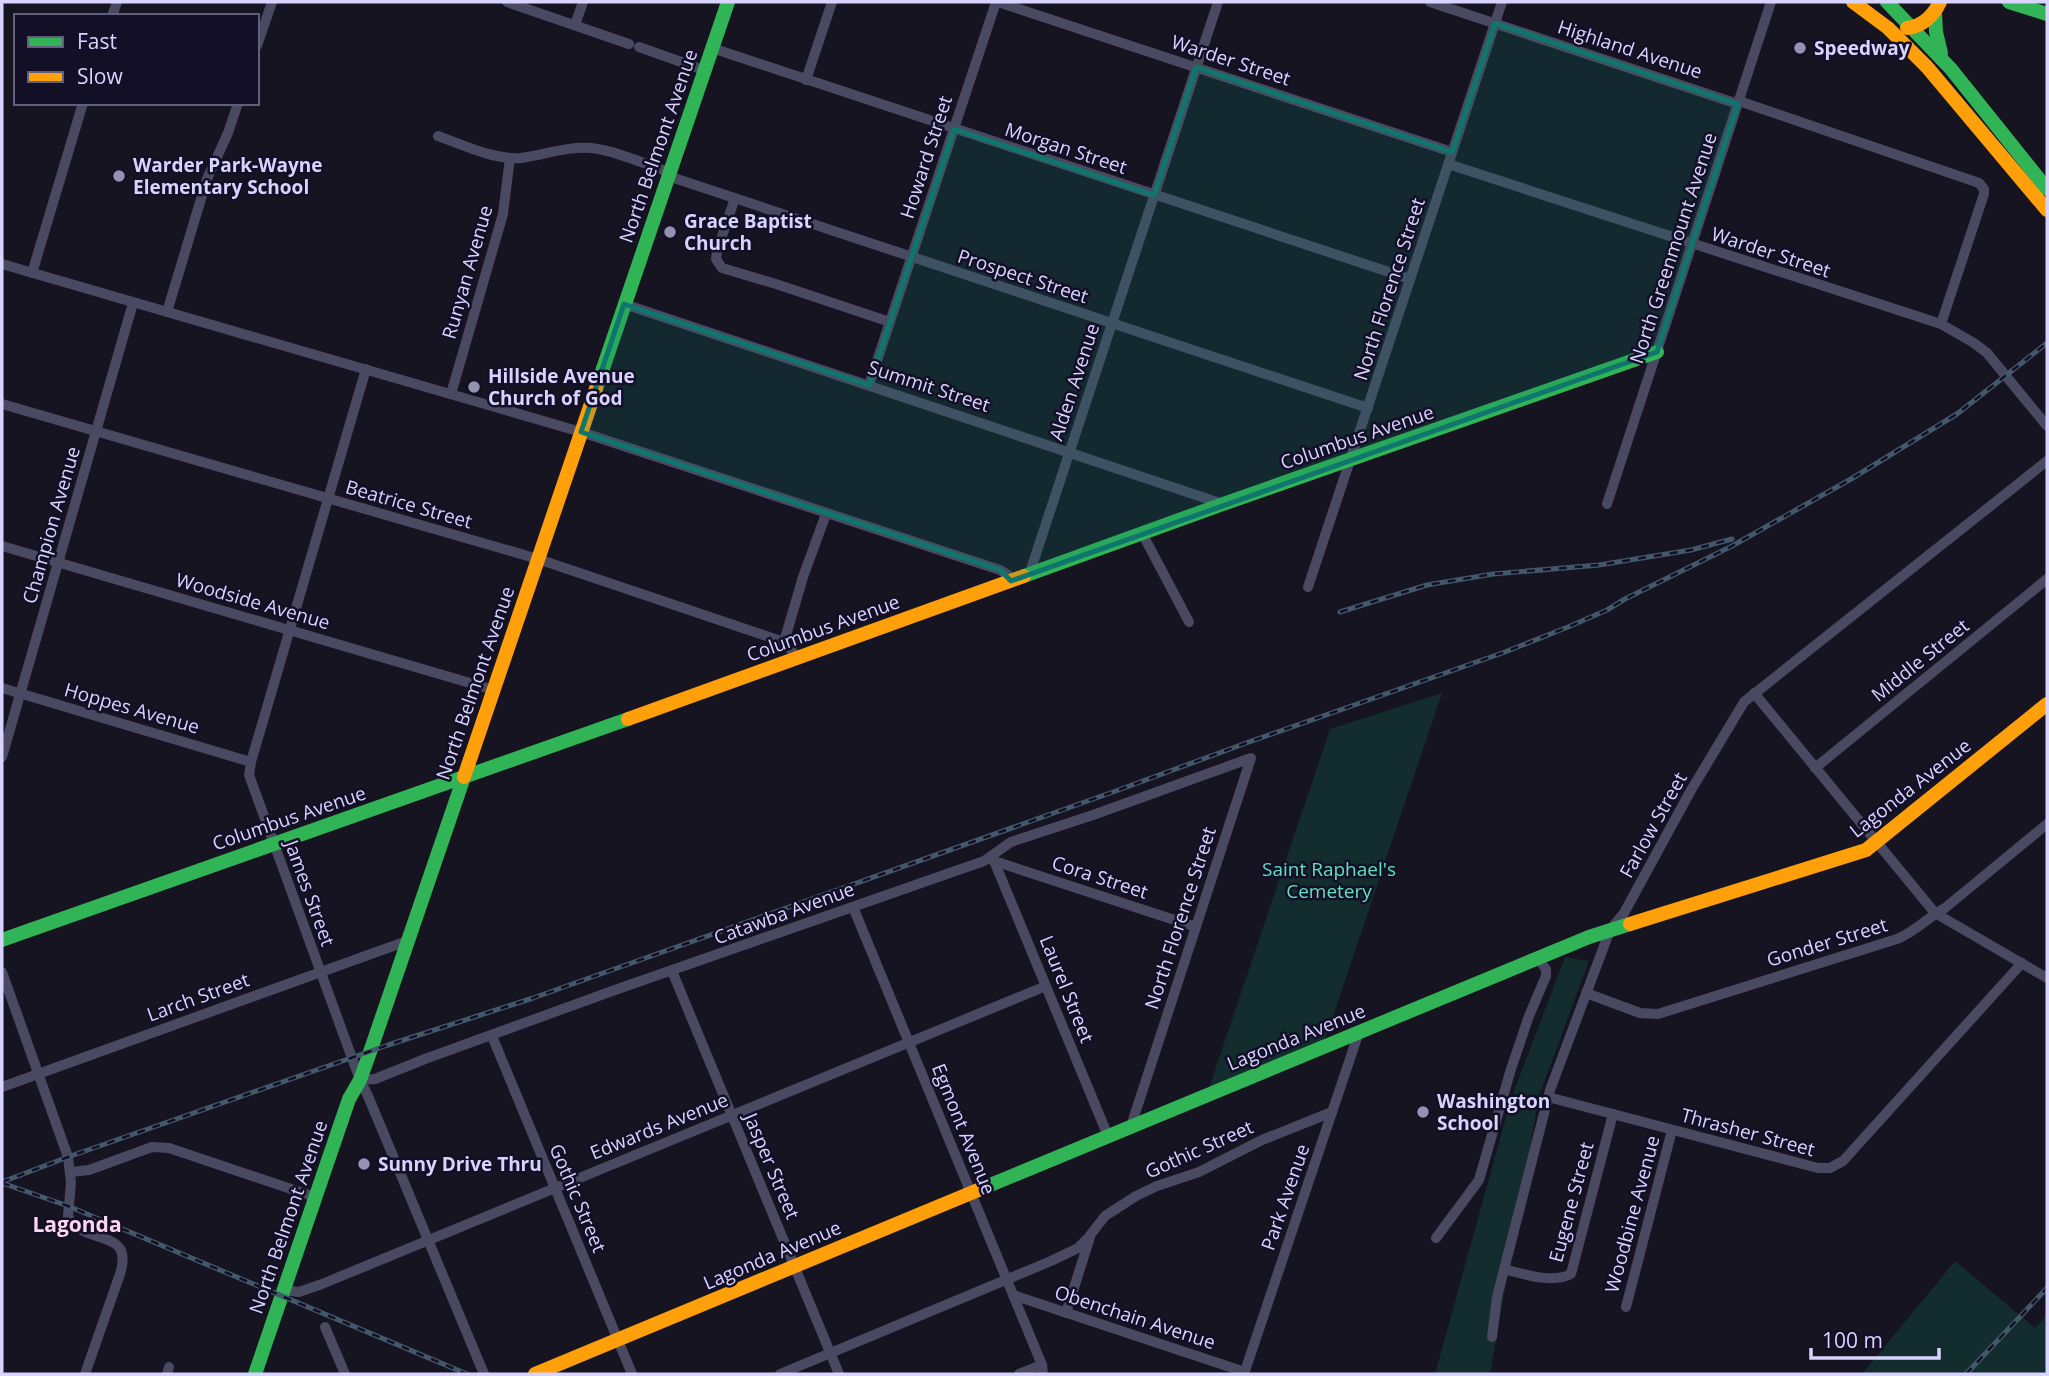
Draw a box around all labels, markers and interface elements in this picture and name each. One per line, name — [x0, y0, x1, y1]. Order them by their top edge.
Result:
street label: Highland Avenue — [1554, 13, 1706, 85]
legend — [14, 14, 259, 105]
text: Fast — [77, 27, 117, 55]
street label: Warder Street — [1168, 28, 1294, 92]
place label: Speedway — [1814, 35, 1910, 61]
marker: Speedway — [1792, 40, 1808, 56]
street label: North Belmont Avenue — [613, 46, 703, 246]
text: Slow — [77, 62, 123, 90]
street label: Howard Street — [894, 92, 958, 222]
street label: Morgan Street — [1002, 116, 1131, 180]
street label: North Greenmount Avenue — [1623, 129, 1723, 367]
place label: Warder Park-Wayne Elementary School — [133, 152, 323, 200]
marker: Warder Park-Wayne Elementary School — [111, 168, 127, 184]
street label: North Florence Street — [1347, 194, 1431, 384]
street label: Runyan Avenue — [436, 202, 498, 342]
place label: Grace Baptist Church — [684, 208, 812, 256]
street label: Warder Street — [1708, 220, 1834, 284]
marker: Grace Baptist Church — [662, 224, 678, 240]
street label: Prospect Street — [954, 243, 1092, 309]
street label: Alden Avenue — [1043, 320, 1105, 444]
street label: Summit Street — [865, 354, 994, 418]
place label: Hillside Avenue Church of God — [488, 363, 635, 411]
marker: Hillside Avenue Church of God — [466, 379, 482, 395]
street label: Columbus Avenue — [1277, 399, 1437, 475]
street label: Champion Avenue — [16, 443, 86, 607]
street label: Beatrice Street — [343, 474, 476, 535]
street label: Woodside Avenue — [173, 567, 333, 635]
street label: North Belmont Avenue — [430, 583, 520, 783]
street label: Columbus Avenue — [743, 588, 903, 668]
street label: Middle Street — [1866, 612, 1974, 707]
street label: Hoppes Avenue — [61, 676, 203, 740]
street label: Lagonda Avenue — [1844, 732, 1976, 844]
street label: Farlow Street — [1613, 767, 1693, 883]
street label: Columbus Avenue — [209, 780, 369, 856]
street label: North Florence Street — [1138, 823, 1222, 1013]
street label: James Street — [278, 835, 341, 950]
street label: Cora Street — [1049, 849, 1152, 905]
park label: Saint Raphael's Cemetery — [1262, 856, 1396, 904]
street label: Catawba Avenue — [710, 876, 858, 950]
street label: Gonder Street — [1763, 911, 1891, 973]
street label: Laurel Street — [1034, 932, 1100, 1047]
street label: Larch Street — [143, 966, 253, 1028]
street label: Lagonda Avenue — [1223, 997, 1369, 1077]
street label: Egmont Avenue — [926, 1060, 1002, 1198]
street label: Edwards Avenue — [586, 1086, 732, 1166]
place label: Washington School — [1437, 1088, 1550, 1136]
street label: Thrasher Street — [1678, 1102, 1818, 1162]
marker: Washington School — [1415, 1104, 1431, 1120]
street label: Jasper Street — [737, 1107, 806, 1223]
street label: Gothic Street — [1141, 1114, 1257, 1184]
street label: North Belmont Avenue — [243, 1117, 333, 1317]
street label: Woodbine Avenue — [1598, 1132, 1666, 1296]
street label: Eugene Street — [1542, 1139, 1600, 1265]
street label: Gothic Street — [543, 1140, 613, 1256]
street label: Park Avenue — [1255, 1140, 1315, 1254]
place label: Sunny Drive Thru — [378, 1151, 542, 1177]
marker: Sunny Drive Thru — [356, 1156, 372, 1172]
district label: Lagonda — [32, 1210, 122, 1238]
street label: Lagonda Avenue — [699, 1214, 845, 1296]
street label: Obenchain Avenue — [1051, 1279, 1219, 1355]
scale bar — [1811, 1316, 1939, 1360]
text: 100 m — [1822, 1326, 1883, 1354]

